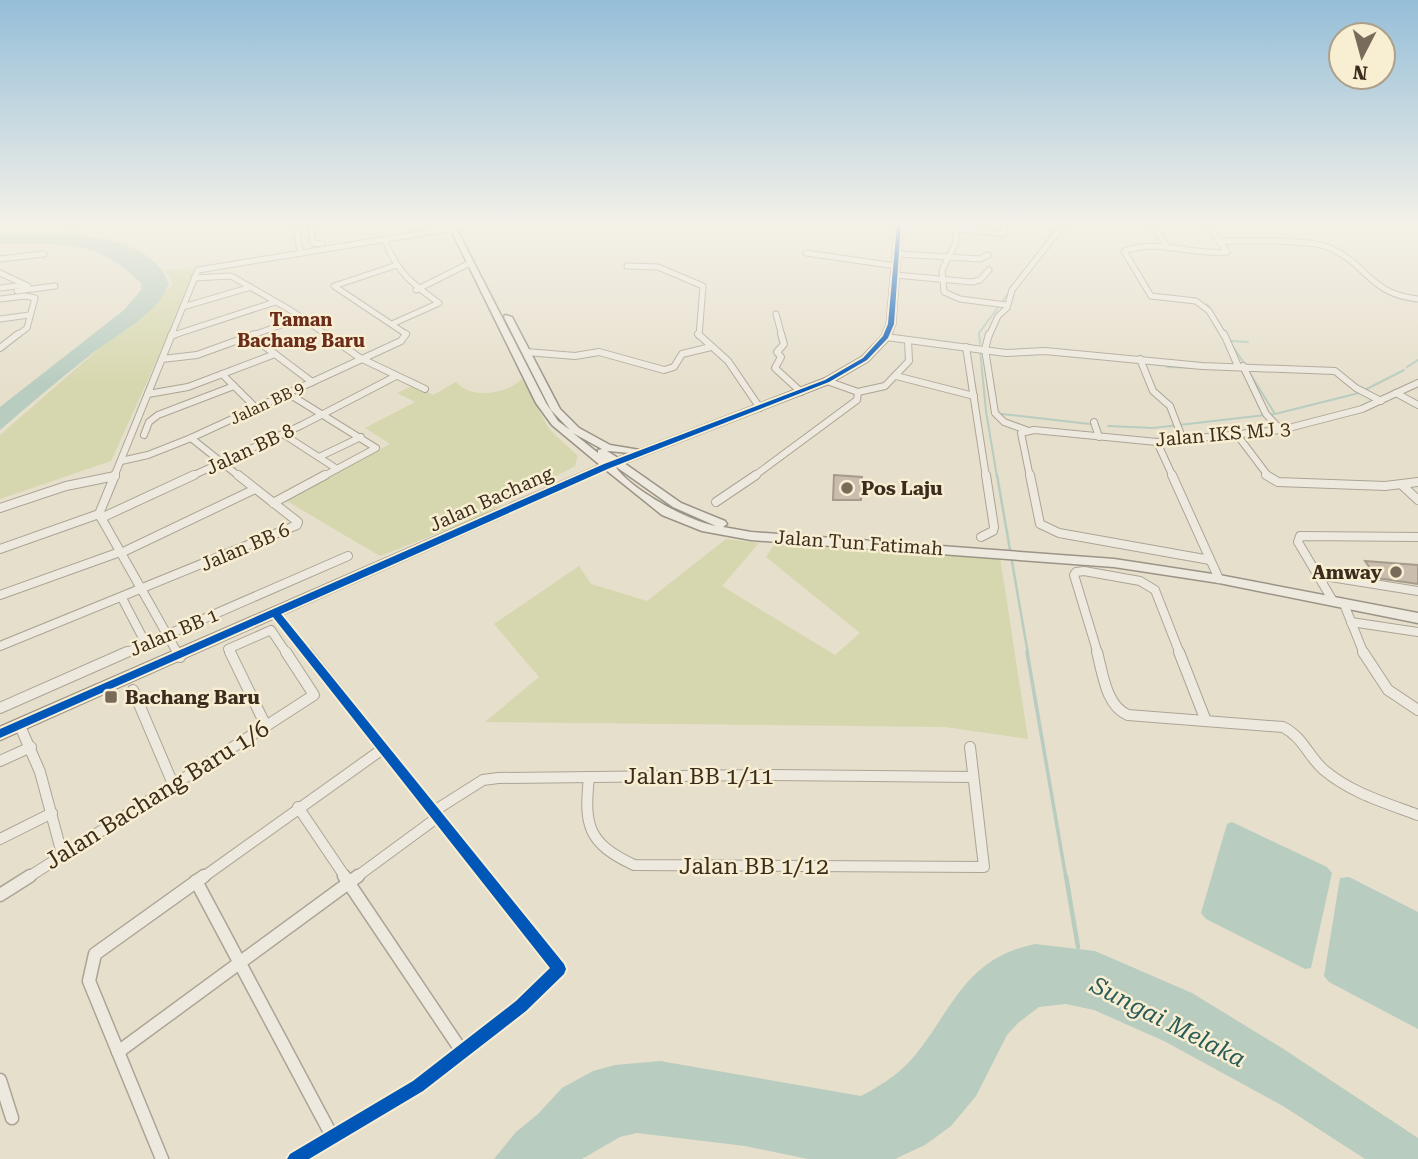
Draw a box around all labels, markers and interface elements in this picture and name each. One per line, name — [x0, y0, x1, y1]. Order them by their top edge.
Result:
north arrow — [1327, 21, 1397, 91]
text: N — [1351, 60, 1369, 85]
district label: Taman Bachang Baru — [237, 309, 365, 351]
street label: Jalan BB 9 — [227, 378, 307, 428]
street label: Jalan IKS MJ 3 — [1154, 417, 1292, 451]
street label: Jalan BB 8 — [202, 419, 298, 479]
street label: Jalan Bachang — [426, 461, 556, 537]
place label: Pos Laju — [861, 477, 943, 500]
marker: Pos Laju — [839, 480, 855, 496]
street label: Jalan BB 6 — [197, 518, 293, 576]
street label: Jalan Tun Fatimah — [774, 526, 944, 560]
place label: Amway — [1312, 561, 1383, 584]
marker: Amway — [1388, 564, 1404, 580]
street label: Jalan BB 1 — [126, 603, 222, 661]
place label: Bachang Baru — [125, 686, 260, 709]
marker: Bachang Baru — [103, 689, 119, 705]
street label: Jalan Bachang Baru 1/6 — [40, 715, 274, 875]
street label: Jalan BB 1/11 — [624, 763, 774, 790]
street label: Jalan BB 1/12 — [679, 853, 829, 880]
water label: Sungai Melaka — [1085, 970, 1250, 1073]

